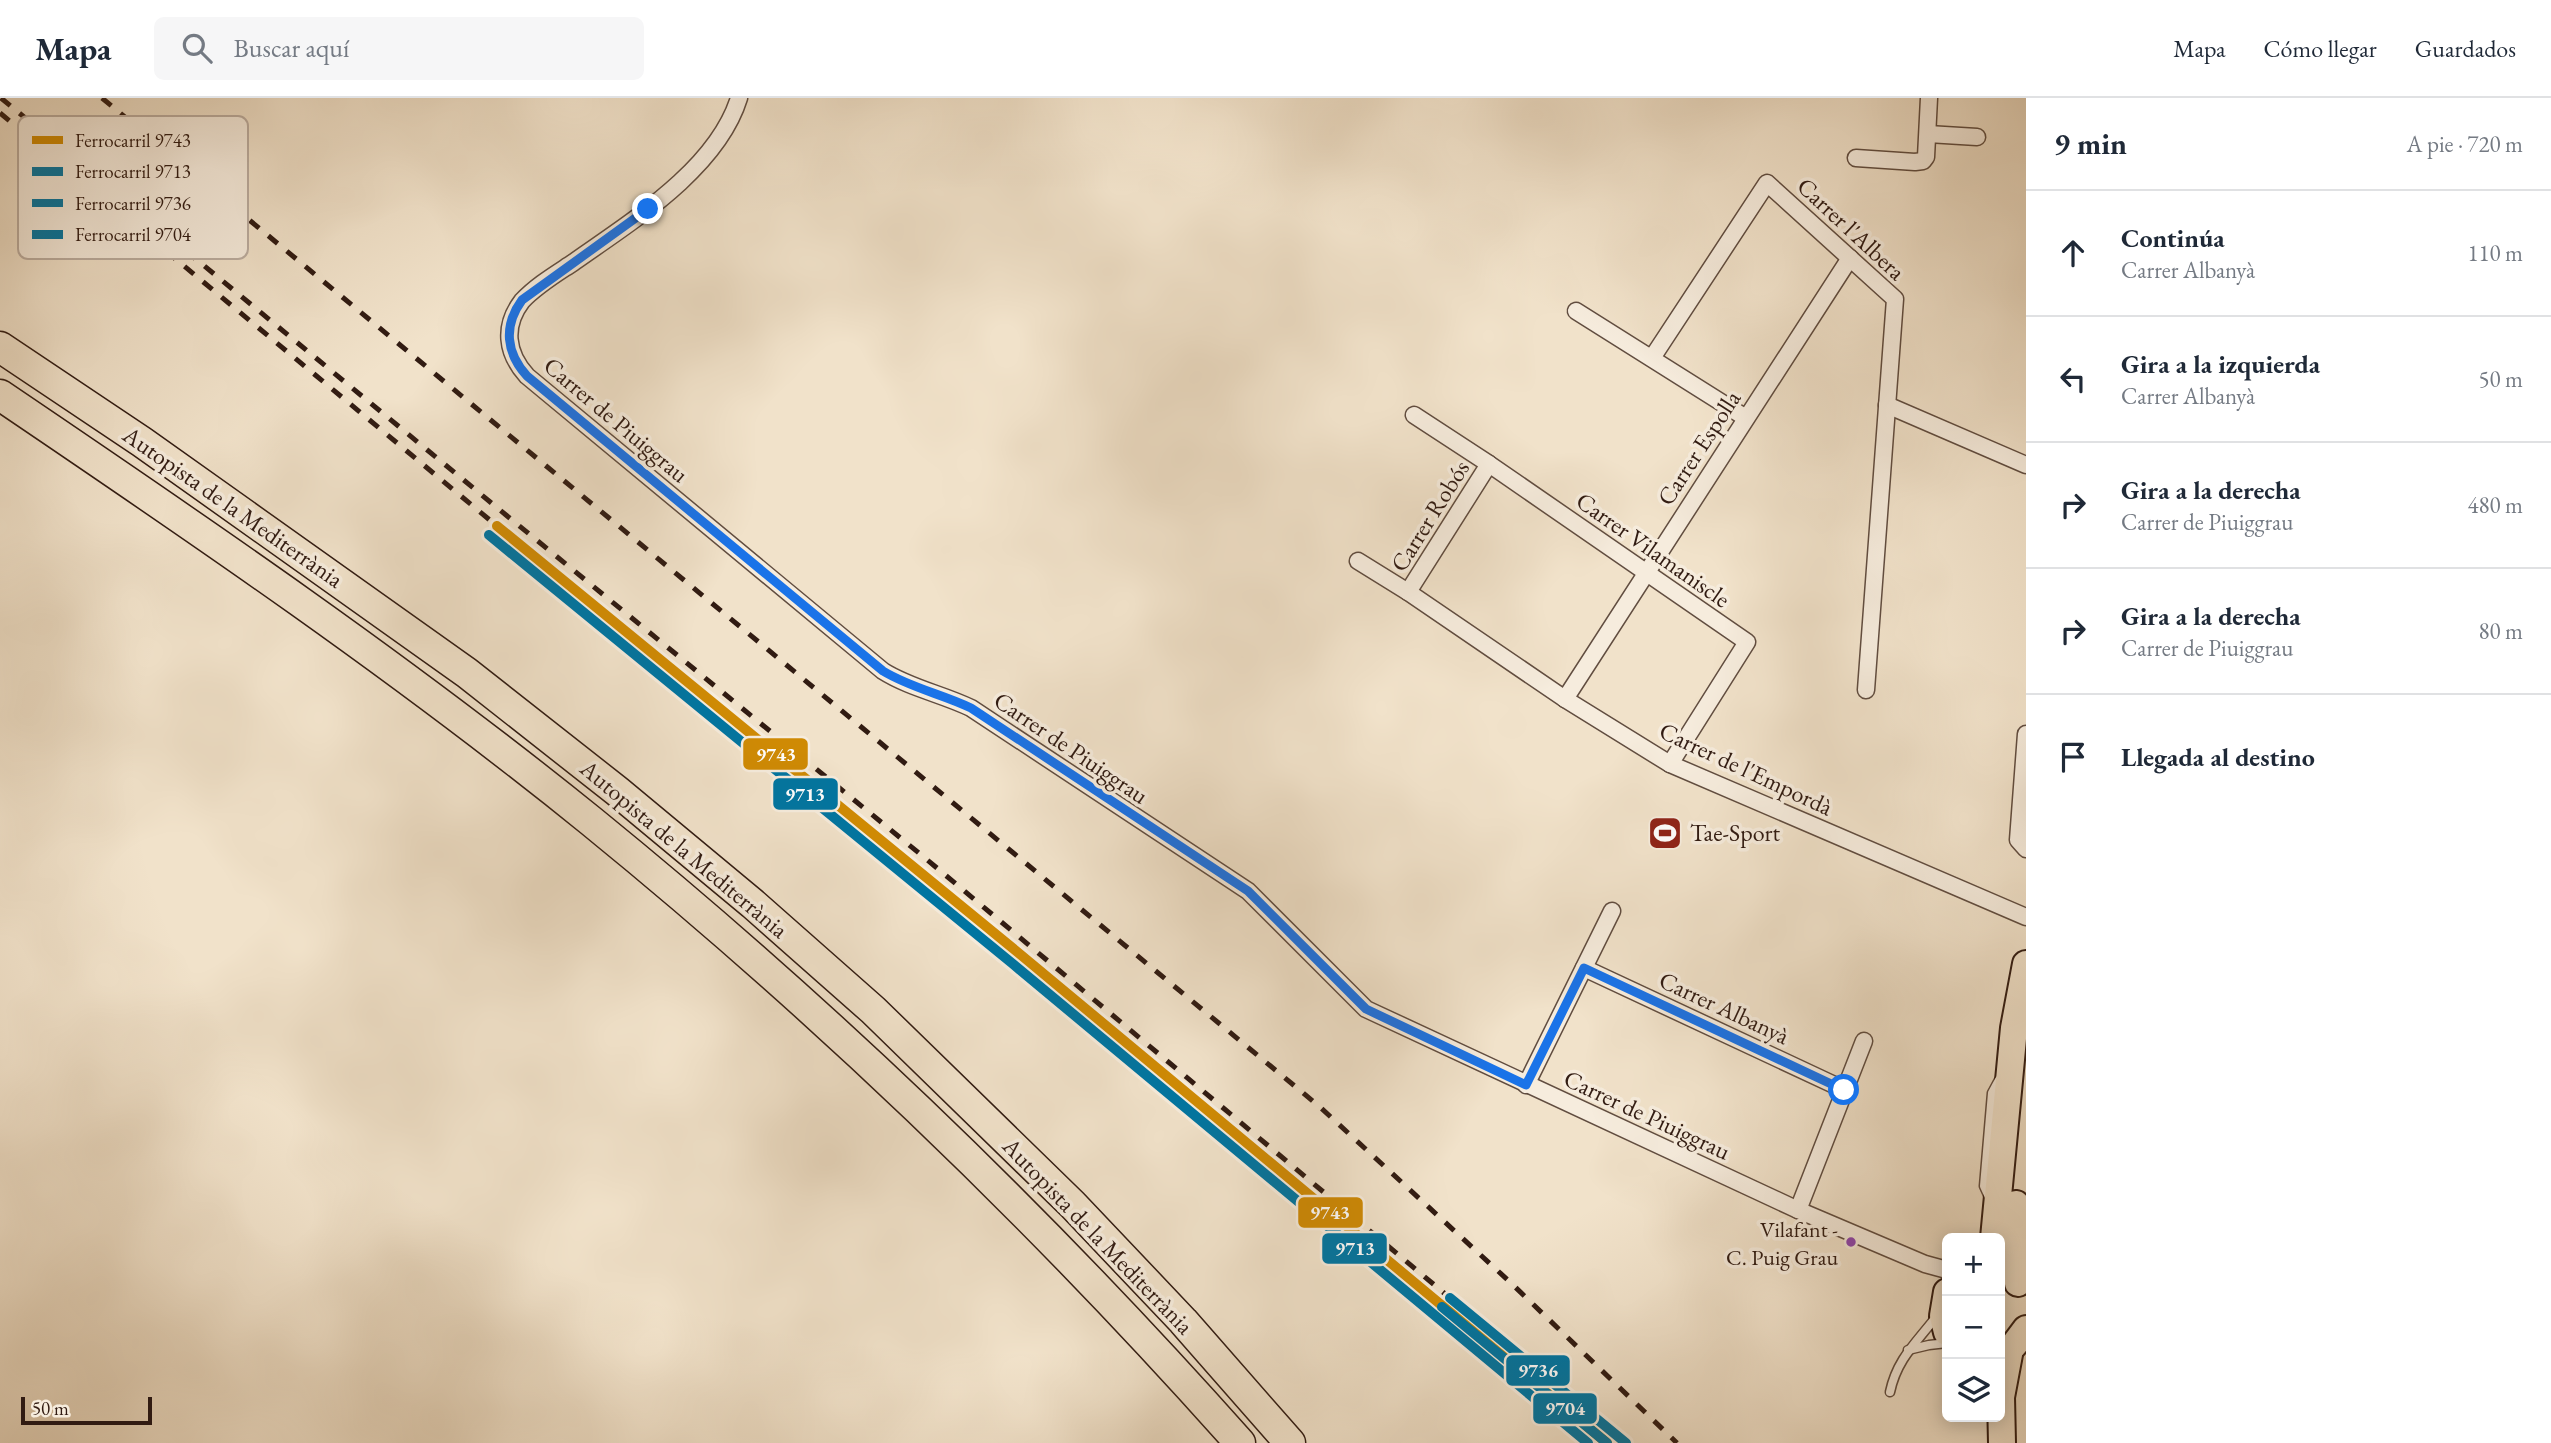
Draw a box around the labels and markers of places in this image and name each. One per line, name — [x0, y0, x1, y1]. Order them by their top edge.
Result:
sports icon: Tae-Sport — [1646, 814, 1684, 852]
place label: Tae-Sport — [1690, 817, 1781, 848]
place label: Vilafant - C. Puig Grau — [1726, 1215, 1838, 1272]
marker: Vilafant - C. Puig Grau — [1844, 1235, 1858, 1249]

